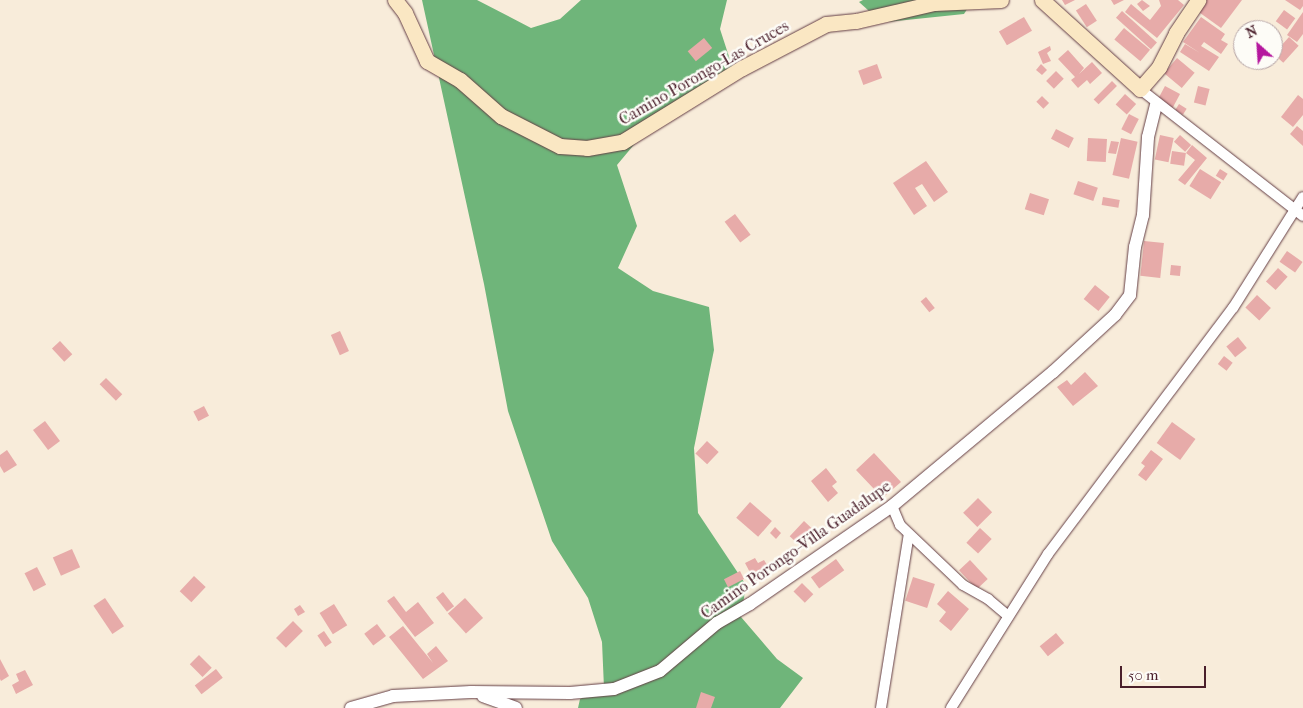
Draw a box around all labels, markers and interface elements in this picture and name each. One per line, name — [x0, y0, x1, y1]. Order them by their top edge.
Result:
street label: Camino Porongo-Las Cruces — [616, 16, 792, 130]
north arrow — [1233, 20, 1283, 70]
text: N — [1243, 22, 1260, 42]
street label: Camino Porongo-Villa Guadalupe — [697, 477, 895, 623]
scale bar — [1123, 656, 1209, 688]
text: 50 m — [1128, 666, 1158, 684]

